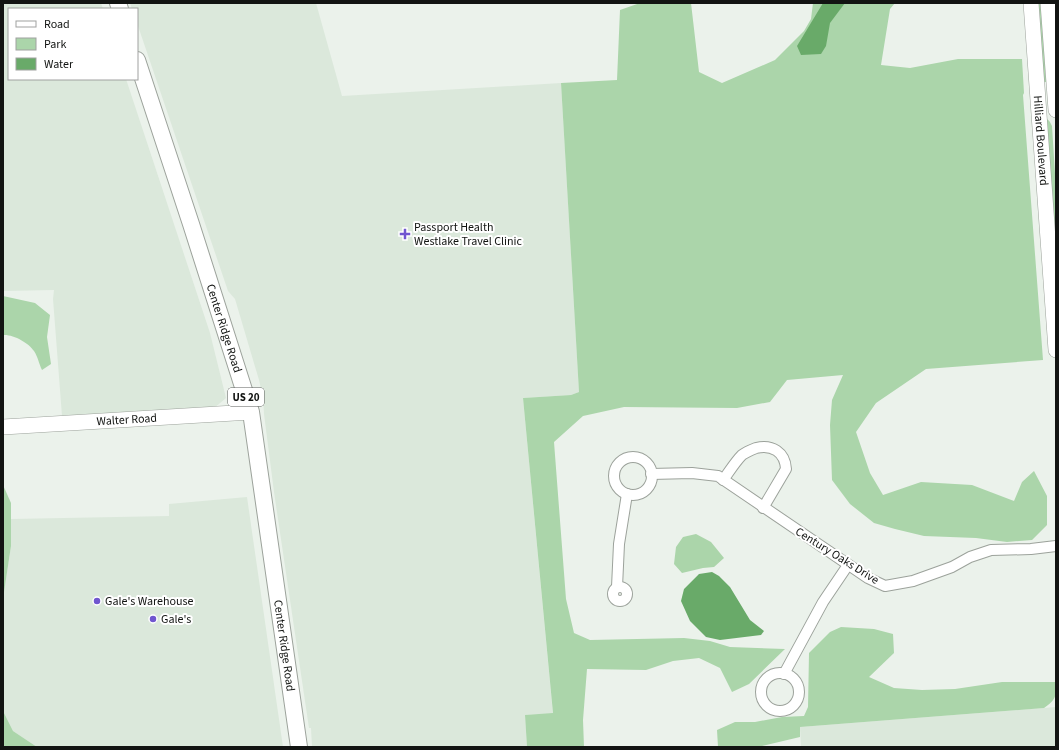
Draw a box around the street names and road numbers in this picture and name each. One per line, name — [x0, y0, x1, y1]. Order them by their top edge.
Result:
street label: Hilliard Boulevard — [1029, 95, 1053, 186]
street label: Center Ridge Road — [202, 282, 246, 375]
road number: US 20 — [228, 388, 264, 406]
street label: Walter Road — [96, 409, 158, 430]
street label: Century Oaks Drive — [792, 523, 882, 589]
street label: Center Ridge Road — [270, 599, 299, 693]

